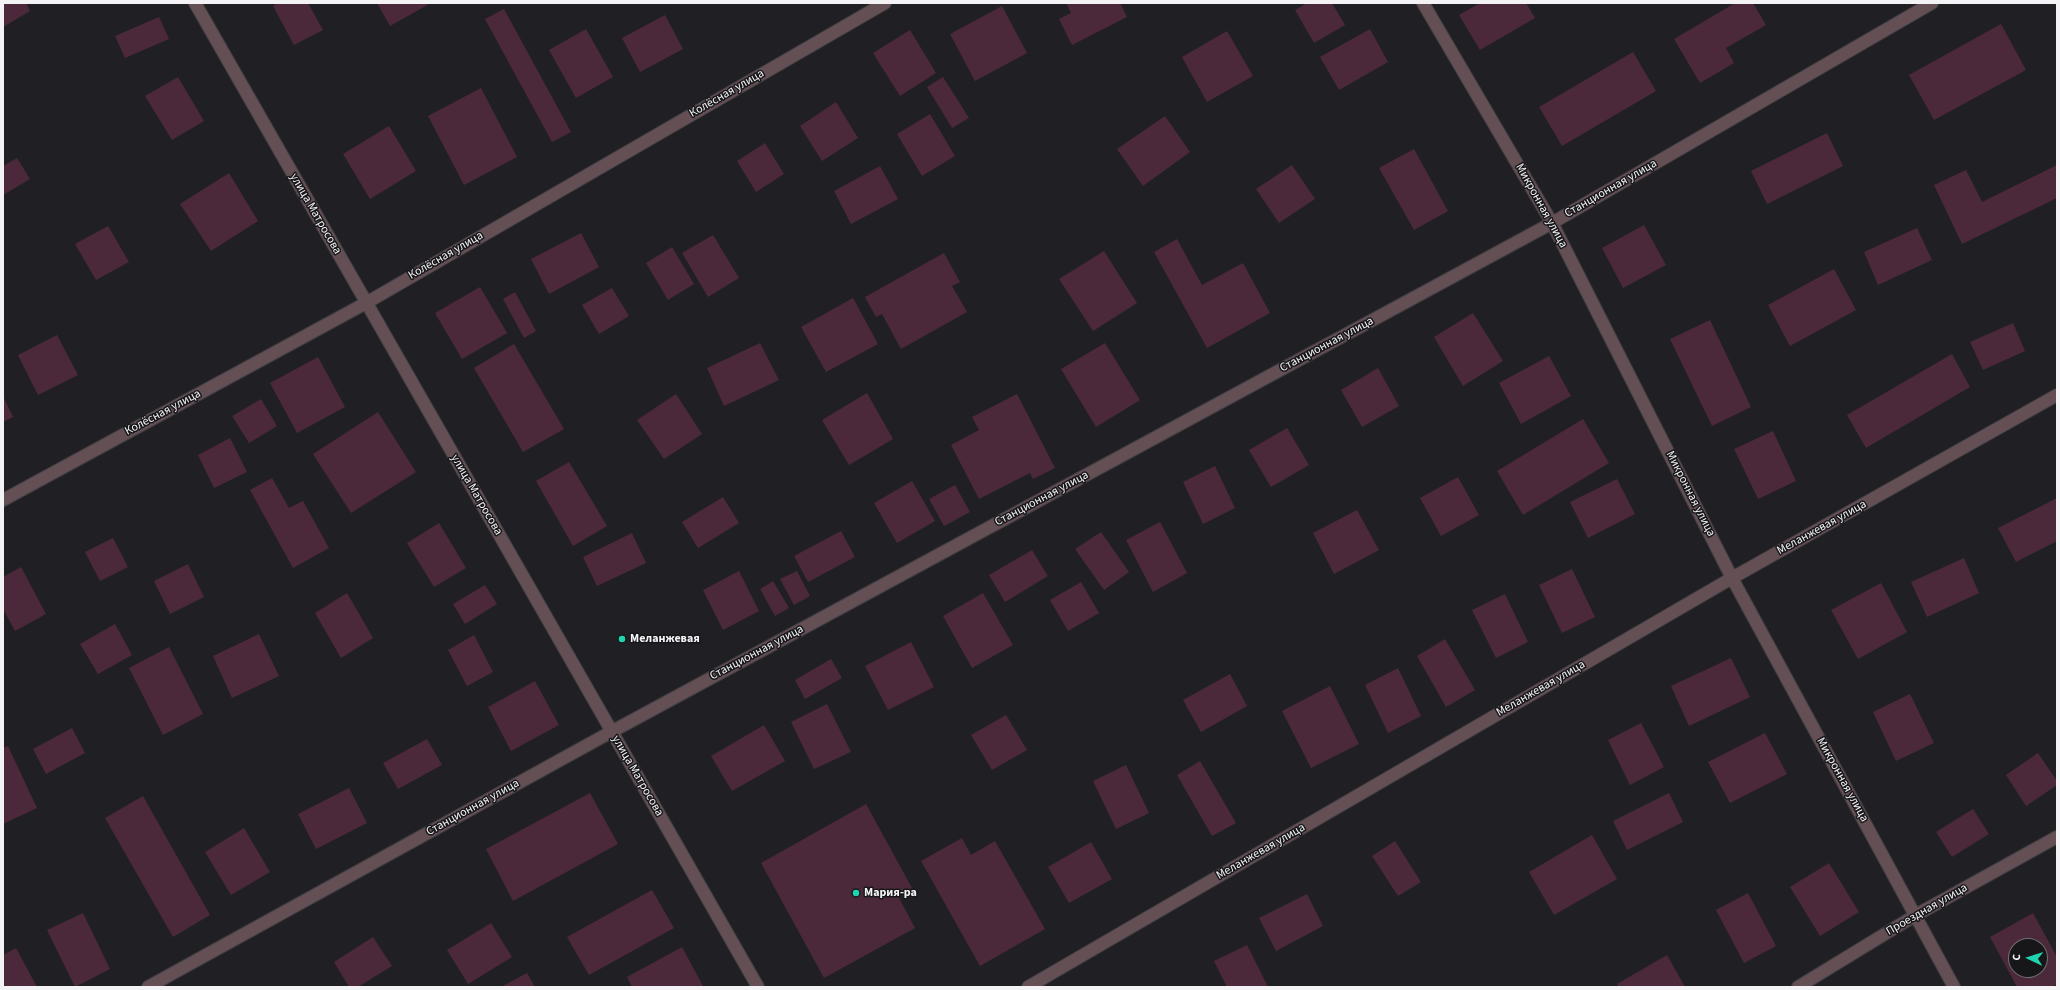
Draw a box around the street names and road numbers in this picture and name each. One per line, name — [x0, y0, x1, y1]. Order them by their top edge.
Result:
street label: Колёсная улица — [687, 67, 767, 121]
street label: Станционная улица — [1562, 157, 1660, 221]
street label: Микронная улица — [1512, 161, 1570, 251]
street label: улица Матросова — [286, 171, 344, 257]
street label: Колёсная улица — [406, 229, 486, 283]
street label: Станционная улица — [1278, 314, 1376, 376]
street label: Колёсная улица — [123, 387, 203, 439]
street label: Микронная улица — [1662, 449, 1718, 539]
street label: улица Матросова — [447, 452, 505, 538]
street label: Станционная улица — [993, 468, 1091, 530]
street label: Меланжевая улица — [1775, 497, 1869, 559]
street label: Станционная улица — [708, 622, 806, 684]
street label: Меланжевая улица — [1494, 658, 1588, 720]
street label: улица Матросова — [608, 733, 666, 819]
street label: Микронная улица — [1813, 735, 1871, 825]
street label: Станционная улица — [424, 776, 522, 840]
street label: Меланжевая улица — [1214, 821, 1308, 883]
street label: Проездная улица — [1884, 881, 1970, 939]

